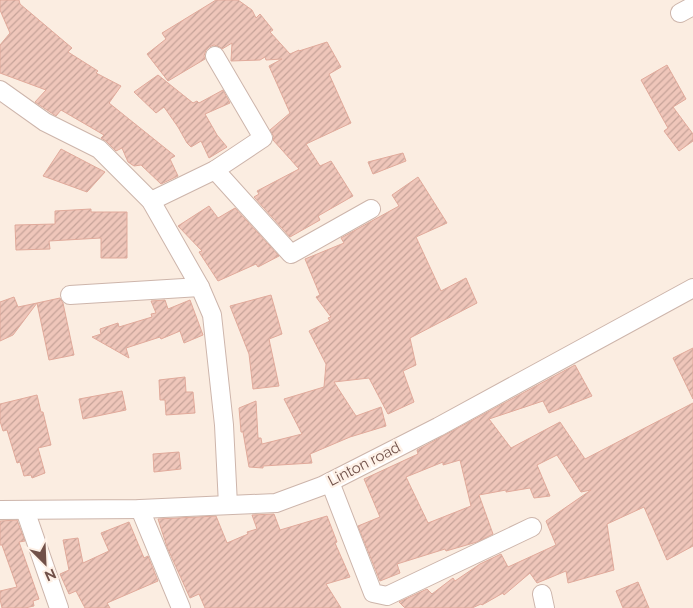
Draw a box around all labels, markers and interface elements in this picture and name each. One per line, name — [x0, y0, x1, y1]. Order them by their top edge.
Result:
street label: Linton road — [325, 438, 403, 490]
north arrow — [20, 538, 70, 588]
text: N — [42, 565, 58, 584]

